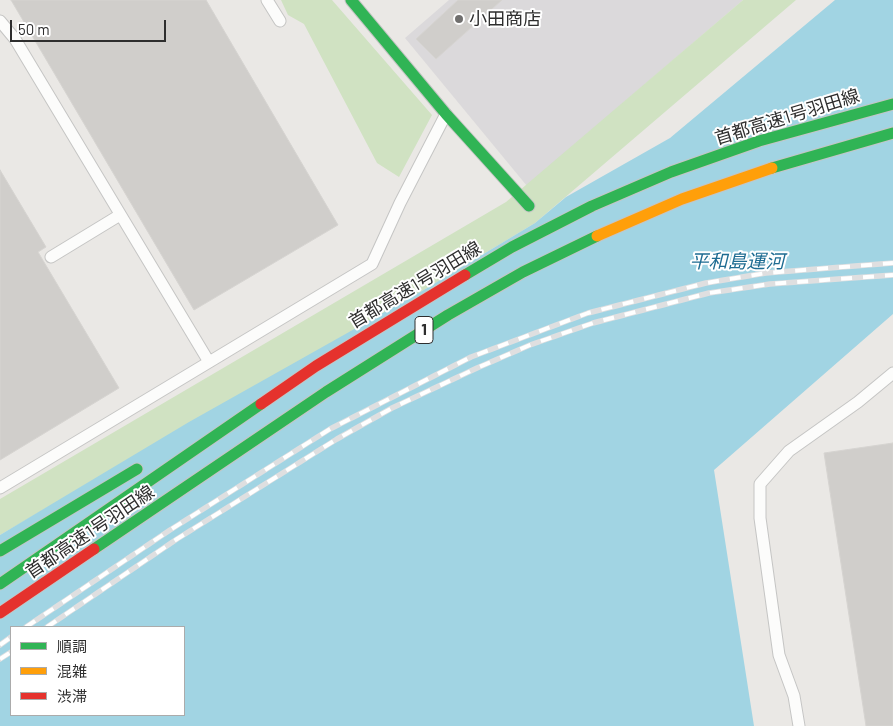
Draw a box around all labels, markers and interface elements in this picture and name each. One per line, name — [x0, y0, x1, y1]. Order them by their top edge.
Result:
place label: 小田商店 — [469, 8, 541, 30]
scale bar — [12, 10, 169, 42]
marker: 小田商店 — [453, 13, 465, 25]
text: 50 m — [18, 20, 50, 38]
street label: 首都高速1号羽田線 — [712, 85, 862, 149]
street label: 首都高速1号羽田線 — [345, 237, 485, 333]
water label: 平和島運河 — [690, 251, 784, 273]
road number: 1 — [415, 316, 433, 344]
street label: 首都高速1号羽田線 — [22, 481, 158, 583]
legend — [10, 626, 185, 716]
text: 順調 — [57, 637, 87, 655]
text: 混雑 — [57, 662, 87, 680]
text: 渋滞 — [57, 687, 87, 705]

